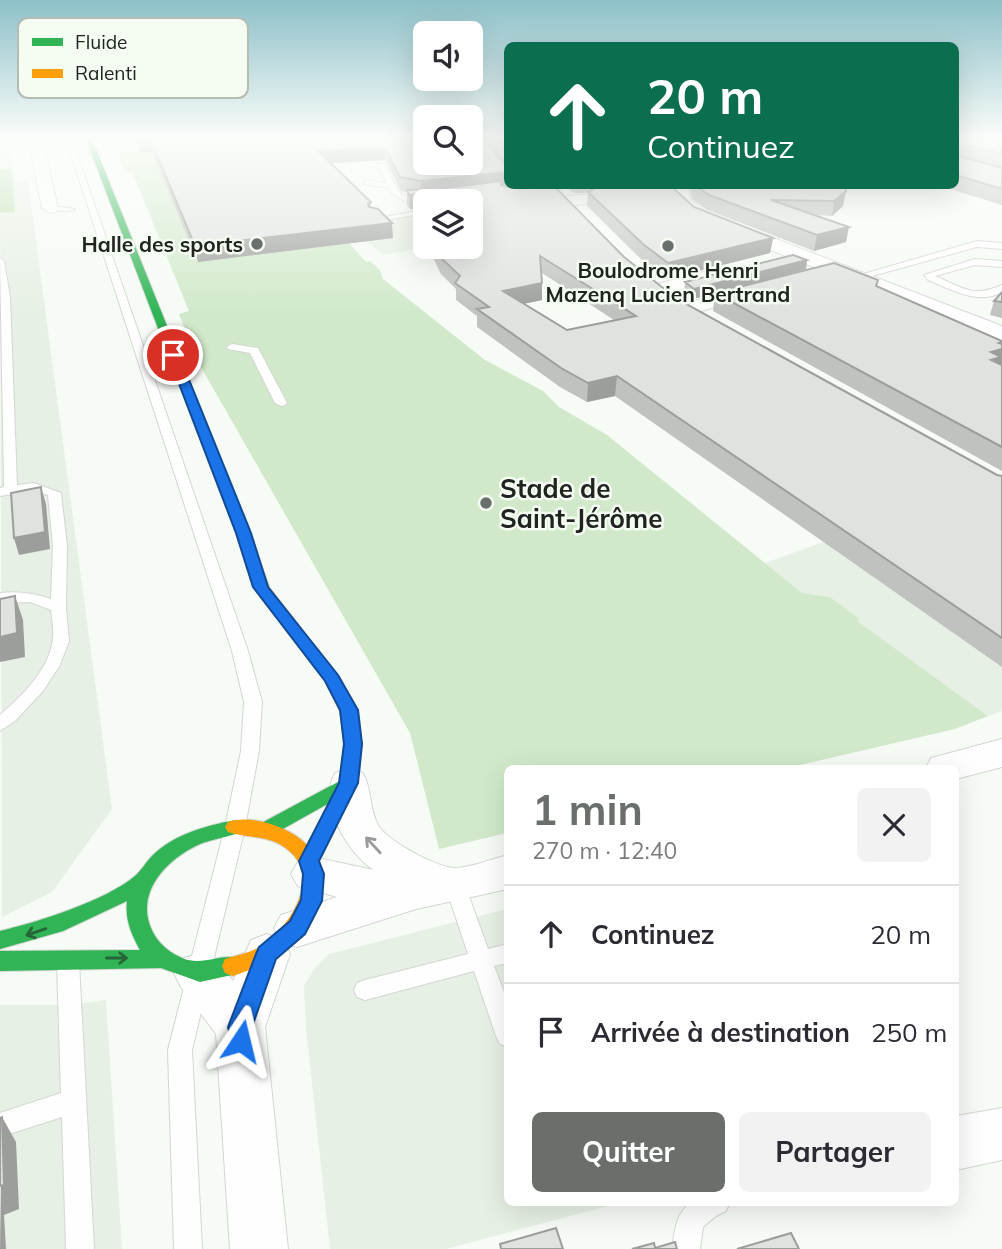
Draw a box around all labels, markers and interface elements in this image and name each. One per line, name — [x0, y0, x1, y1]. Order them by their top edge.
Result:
legend — [18, 18, 248, 98]
map controls — [413, 21, 483, 259]
button: sound — [413, 21, 483, 91]
text: Fluide — [75, 30, 127, 54]
text: Ralenti — [75, 61, 137, 85]
text: 20 m — [647, 65, 763, 126]
icon: ahead — [532, 70, 623, 161]
button: search — [413, 105, 483, 175]
text: Continuez — [647, 126, 795, 166]
button: layers — [413, 189, 483, 259]
place label: Halle des sports — [81, 231, 243, 257]
marker: Halle des sports — [249, 236, 265, 252]
marker: Boulodrome Henri Mazenq Lucien Bertrand — [660, 238, 676, 254]
place label: Boulodrome Henri Mazenq Lucien Bertrand — [546, 257, 790, 307]
pin — [143, 325, 203, 385]
icon: arrive — [154, 336, 192, 374]
place label: Stade de Saint-Jérôme — [500, 472, 662, 535]
marker: Stade de Saint-Jérôme — [478, 495, 494, 511]
text: 1 min — [532, 783, 643, 836]
button: close — [857, 788, 931, 862]
text: 270 m · 12:40 — [532, 836, 677, 865]
one-way arrow — [365, 837, 382, 854]
icon: ahead — [532, 915, 570, 953]
text: Continuez — [591, 918, 715, 951]
text: 20 m — [870, 918, 931, 951]
one-way arrow — [26, 926, 48, 939]
one-way arrow — [105, 951, 128, 965]
position arrow — [204, 1004, 278, 1078]
icon: arrive — [532, 1013, 570, 1051]
text: Arrivée à destination — [591, 1016, 850, 1049]
text: 250 m — [871, 1016, 947, 1049]
button: Quitter — [532, 1112, 725, 1192]
button: Partager — [739, 1112, 931, 1192]

